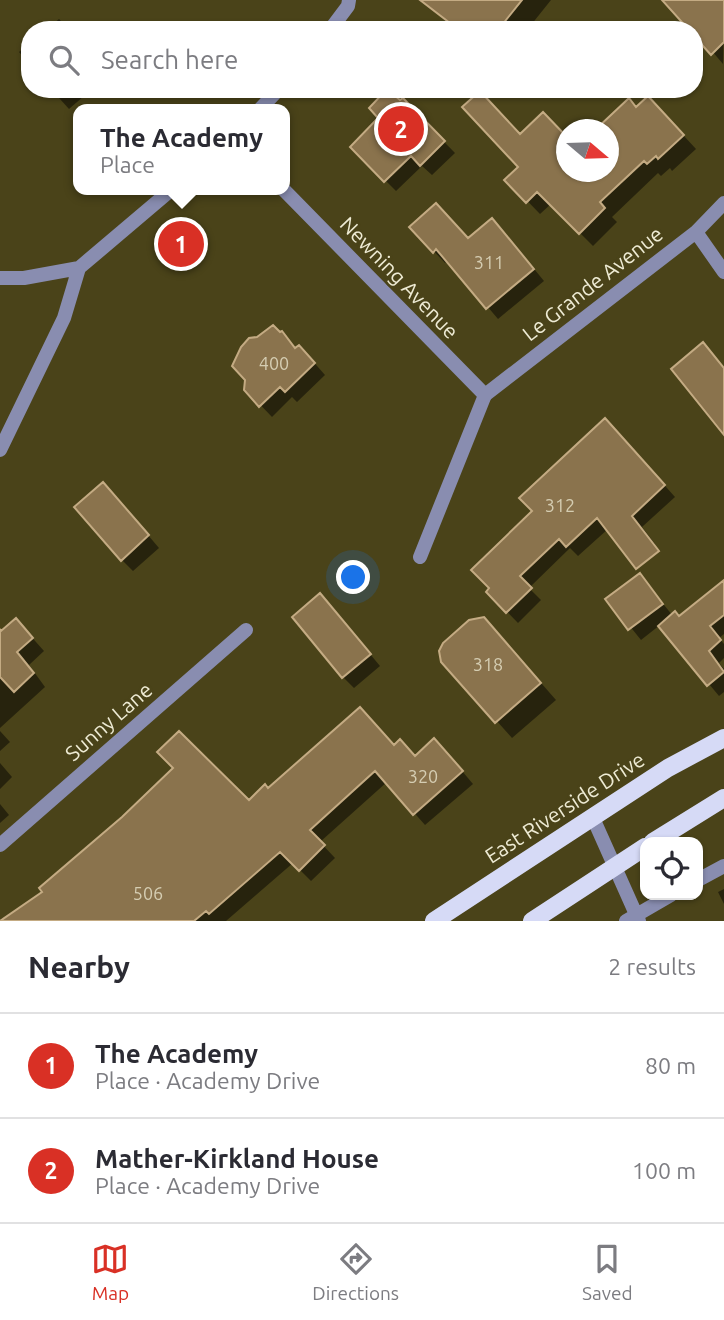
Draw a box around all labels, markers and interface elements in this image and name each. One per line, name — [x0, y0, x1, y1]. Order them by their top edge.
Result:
search box — [21, 21, 703, 98]
icon: search — [45, 41, 83, 79]
text: Search here — [101, 45, 238, 74]
pin: 2 — [378, 103, 424, 155]
popup — [73, 104, 290, 195]
north arrow — [556, 119, 619, 182]
text: The Academy — [100, 123, 263, 152]
text: Place — [100, 152, 155, 177]
street label: Newning Avenue — [336, 212, 464, 343]
pin: 1 — [158, 218, 204, 270]
street label: Le Grande Avenue — [518, 221, 667, 345]
house number: 311 — [474, 252, 504, 272]
house number: 400 — [259, 353, 289, 373]
house number: 312 — [545, 495, 575, 515]
your location — [336, 560, 370, 594]
house number: 318 — [473, 654, 503, 674]
street label: Sunny Lane — [60, 677, 157, 765]
street label: East Riverside Drive — [480, 747, 649, 868]
house number: 320 — [408, 766, 438, 786]
map controls — [640, 837, 703, 900]
button: locate — [640, 837, 703, 900]
house number: 506 — [133, 883, 163, 903]
text: Nearby — [28, 950, 130, 984]
text: 2 results — [608, 954, 696, 979]
text: The Academy — [95, 1039, 258, 1068]
text: 1 — [45, 1053, 57, 1078]
text: 80 m — [645, 1053, 696, 1078]
text: Place · Academy Drive — [95, 1068, 320, 1093]
text: Mather-Kirkland House — [95, 1144, 379, 1173]
text: 2 — [45, 1158, 57, 1183]
text: 100 m — [632, 1158, 696, 1183]
text: Place · Academy Drive — [95, 1173, 320, 1198]
tab: Map — [91, 1240, 129, 1304]
tab: Directions — [312, 1240, 399, 1304]
tab: Saved — [582, 1240, 633, 1304]

